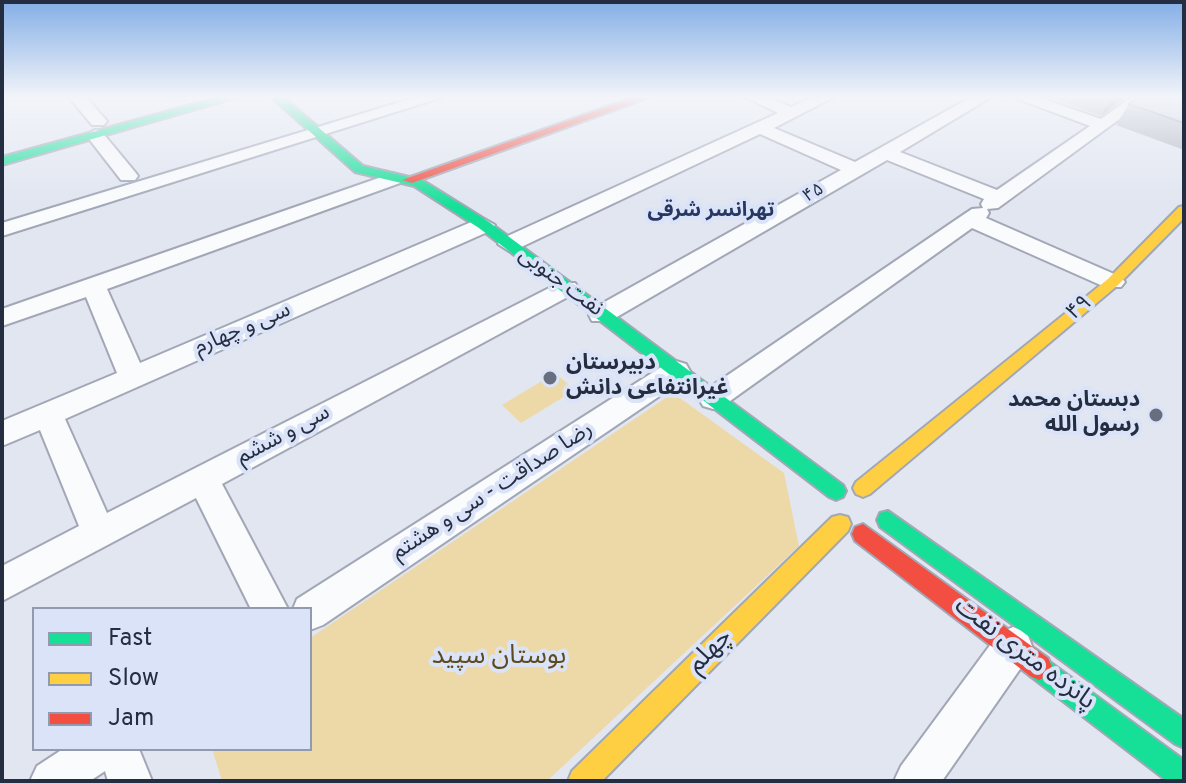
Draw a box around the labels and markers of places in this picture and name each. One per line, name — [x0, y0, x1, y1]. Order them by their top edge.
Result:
place label: دبیرستان غیرانتفاعی دانش — [566, 352, 729, 404]
marker: دبیرستان غیرانتفاعی دانش — [541, 369, 559, 387]
place label: دبستان محمد رسول الله — [1008, 389, 1140, 440]
marker: دبستان محمد رسول الله — [1147, 406, 1165, 424]

